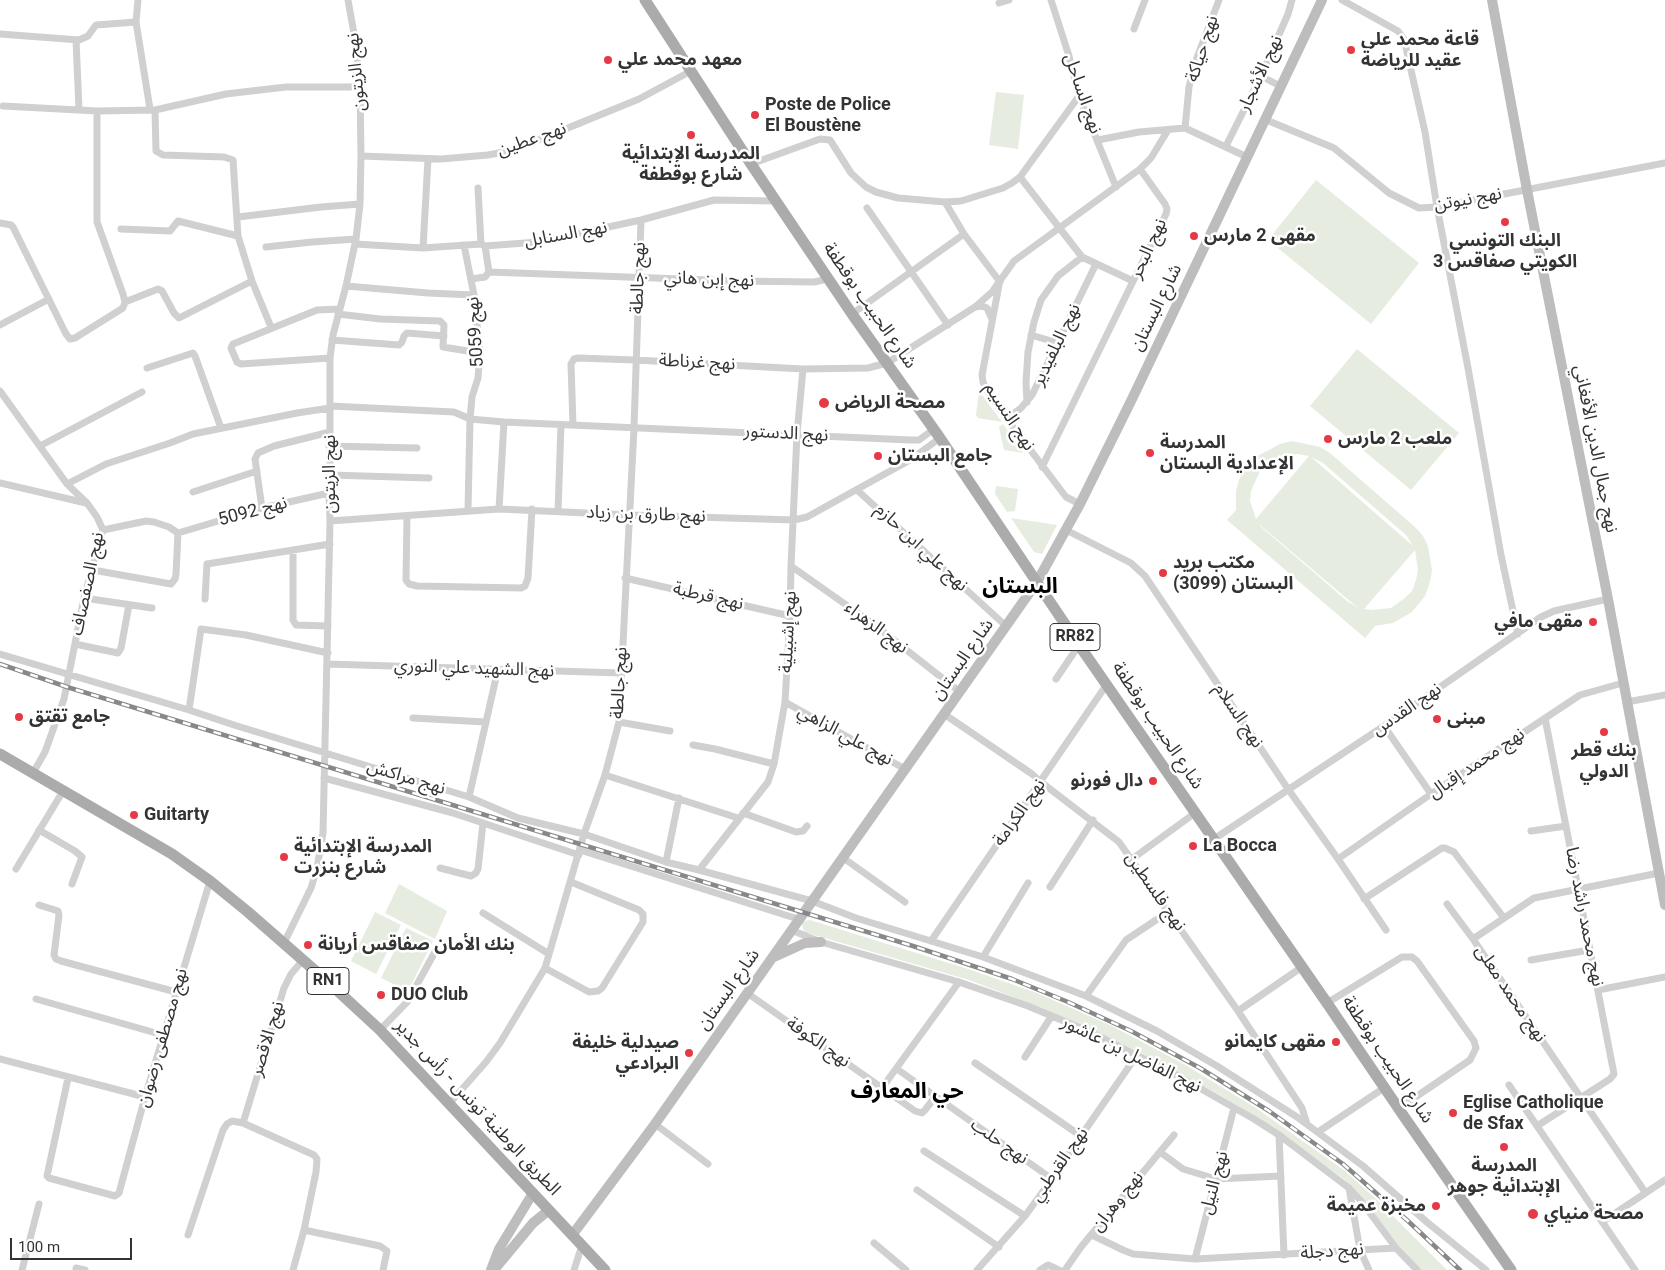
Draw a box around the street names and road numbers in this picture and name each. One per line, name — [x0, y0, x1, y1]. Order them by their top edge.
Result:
street label: نهج حياكة — [1182, 13, 1224, 85]
street label: نهج الزيتون — [343, 32, 371, 112]
street label: نهج الأشجار — [1234, 32, 1288, 116]
street label: نهج الساحل — [1058, 51, 1106, 137]
street label: نهج عطين — [495, 118, 569, 162]
street label: نهج نيوتن — [1432, 183, 1504, 217]
street label: نهج البحر — [1126, 216, 1172, 282]
street label: نهج السنابل — [523, 217, 609, 253]
street label: شارع الحبيب بوقطفة — [817, 239, 921, 373]
street label: نهج جالطة — [627, 242, 651, 314]
street label: شارع البستان — [1127, 261, 1187, 355]
street label: نهج إبن هاني — [663, 268, 755, 292]
street label: نهج 5059 — [463, 296, 489, 368]
street label: نهج البلفيدير — [1028, 301, 1086, 389]
street label: نهج غرناطة — [658, 350, 736, 376]
street label: نهج جمال الدين الأفغاني — [1568, 363, 1622, 535]
street label: نهج النسيم — [979, 379, 1039, 455]
street label: نهج الدستور — [743, 421, 829, 447]
street label: نهج الزيتون — [319, 435, 341, 513]
street label: نهج 5092 — [216, 492, 290, 532]
street label: نهج علي ابن حازم — [870, 499, 972, 597]
street label: نهج طارق بن زياد — [586, 502, 706, 528]
street label: نهج الصفصاف — [67, 530, 109, 638]
street label: نهج قرطبة — [671, 578, 745, 616]
street label: نهج إشبيلية — [776, 590, 802, 674]
street label: نهج الزهراء — [840, 597, 912, 659]
street label: شارع البستان — [927, 615, 999, 705]
road number: RR82 — [1050, 624, 1100, 650]
street label: نهج جالطة — [607, 646, 633, 720]
street label: نهج الشهيد علي النوري — [393, 655, 555, 683]
street label: شارع الحبيب بوقطفة — [1106, 658, 1208, 794]
street label: نهج السلام — [1208, 679, 1268, 753]
street label: نهج القدس — [1368, 679, 1446, 741]
street label: نهج علي الزاهي — [794, 701, 896, 771]
street label: نهج محمد إقبال — [1425, 724, 1529, 804]
street label: نهج مراكش — [364, 756, 448, 800]
street label: نهج الكرامة — [989, 775, 1051, 851]
street label: نهج محمد راشد رضا — [1560, 845, 1608, 989]
street label: نهج فلسطين — [1120, 848, 1190, 936]
street label: نهج محمد معلى — [1469, 941, 1551, 1047]
street label: شارع البستان — [693, 945, 765, 1035]
street label: نهج مصطفى رضوان — [133, 966, 193, 1110]
road number: RN1 — [307, 968, 349, 994]
street label: شارع الحبيب بوقطفة — [1336, 992, 1438, 1128]
street label: نهج الاقصر — [246, 999, 290, 1079]
street label: نهج الفاضل بن عاشور — [1057, 1012, 1205, 1098]
street label: نهج الكوفة — [782, 1013, 854, 1073]
street label: الطريق الوطنية تونس - رأس جدير — [390, 1015, 564, 1201]
street label: نهج حلب — [966, 1114, 1032, 1170]
street label: نهج القرطبي — [1026, 1124, 1094, 1206]
street label: نهج النيل — [1196, 1149, 1234, 1217]
street label: نهج وهران — [1087, 1167, 1149, 1237]
street label: نهج دجلة — [1300, 1239, 1364, 1265]

